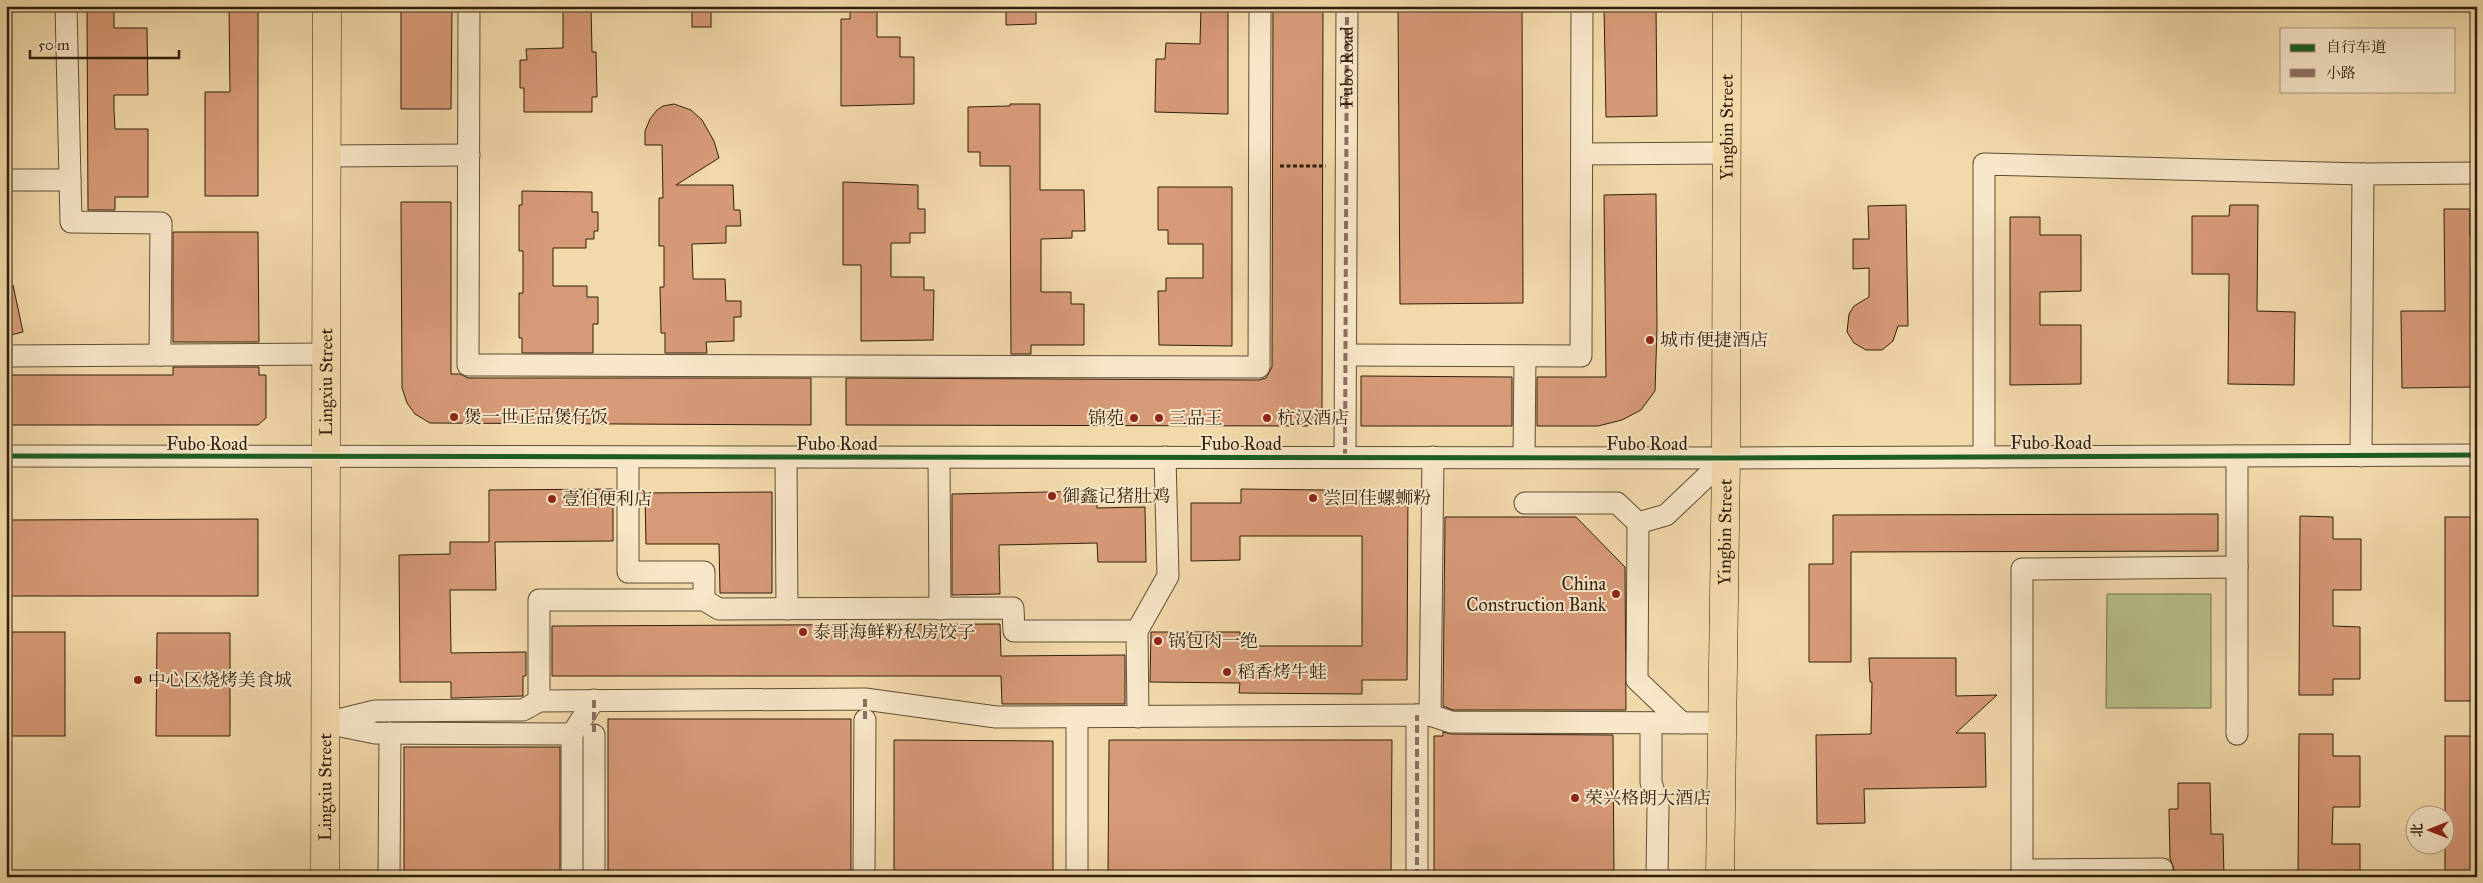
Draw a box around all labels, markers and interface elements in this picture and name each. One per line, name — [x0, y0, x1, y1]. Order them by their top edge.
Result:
street label: Fubo Road — [1336, 26, 1358, 108]
scale bar — [30, 28, 179, 60]
legend — [2280, 28, 2456, 92]
text: 50 m — [38, 36, 70, 54]
text: 自行车道 — [2326, 38, 2386, 56]
text: 小路 — [2326, 64, 2356, 82]
street label: Yingbin Street — [1716, 73, 1739, 180]
street label: Lingxiu Street — [315, 327, 338, 436]
place label: 城市便捷酒店 — [1660, 329, 1768, 351]
marker: 城市便捷酒店 — [1644, 334, 1656, 346]
place label: 煲一世正品煲仔饭 — [464, 406, 608, 428]
place label: 锦苑 — [1088, 407, 1124, 429]
place label: 三品王 — [1169, 407, 1223, 429]
place label: 杭汉酒店 — [1277, 407, 1349, 429]
marker: 煲一世正品煲仔饭 — [448, 411, 460, 423]
marker: 锦苑 — [1128, 412, 1140, 424]
marker: 三品王 — [1153, 412, 1165, 424]
marker: 杭汉酒店 — [1261, 412, 1273, 424]
street label: Fubo Road — [2010, 432, 2092, 454]
street label: Fubo Road — [166, 433, 248, 455]
street label: Fubo Road — [796, 433, 878, 455]
street label: Fubo Road — [1200, 433, 1282, 455]
street label: Fubo Road — [1606, 433, 1688, 455]
street label: Yingbin Street — [1713, 478, 1737, 585]
place label: 御鑫记猪肚鸡 — [1062, 485, 1170, 507]
place label: 尝回佳螺蛳粉 — [1323, 487, 1431, 509]
place label: 壹伯便利店 — [562, 488, 652, 510]
marker: 御鑫记猪肚鸡 — [1046, 490, 1058, 502]
marker: 尝回佳螺蛳粉 — [1307, 492, 1319, 504]
marker: 壹伯便利店 — [546, 493, 558, 505]
place label: China Construction Bank — [1466, 573, 1607, 616]
marker: China Construction Bank — [1610, 588, 1622, 600]
place label: 泰哥海鲜粉私房饺子 — [813, 621, 975, 643]
marker: 泰哥海鲜粉私房饺子 — [797, 626, 809, 638]
place label: 锅包肉一绝 — [1168, 630, 1258, 652]
marker: 锅包肉一绝 — [1152, 635, 1164, 647]
place label: 稻香烤牛蛙 — [1237, 661, 1327, 683]
marker: 稻香烤牛蛙 — [1221, 666, 1233, 678]
place label: 中心区烧烤美食城 — [148, 669, 292, 691]
marker: 中心区烧烤美食城 — [132, 674, 144, 686]
street label: Lingxiu Street — [314, 732, 337, 841]
place label: 荣兴格朗大酒店 — [1585, 787, 1711, 809]
marker: 荣兴格朗大酒店 — [1569, 792, 1581, 804]
north arrow — [2406, 806, 2456, 856]
text: 北 — [2409, 823, 2426, 837]

